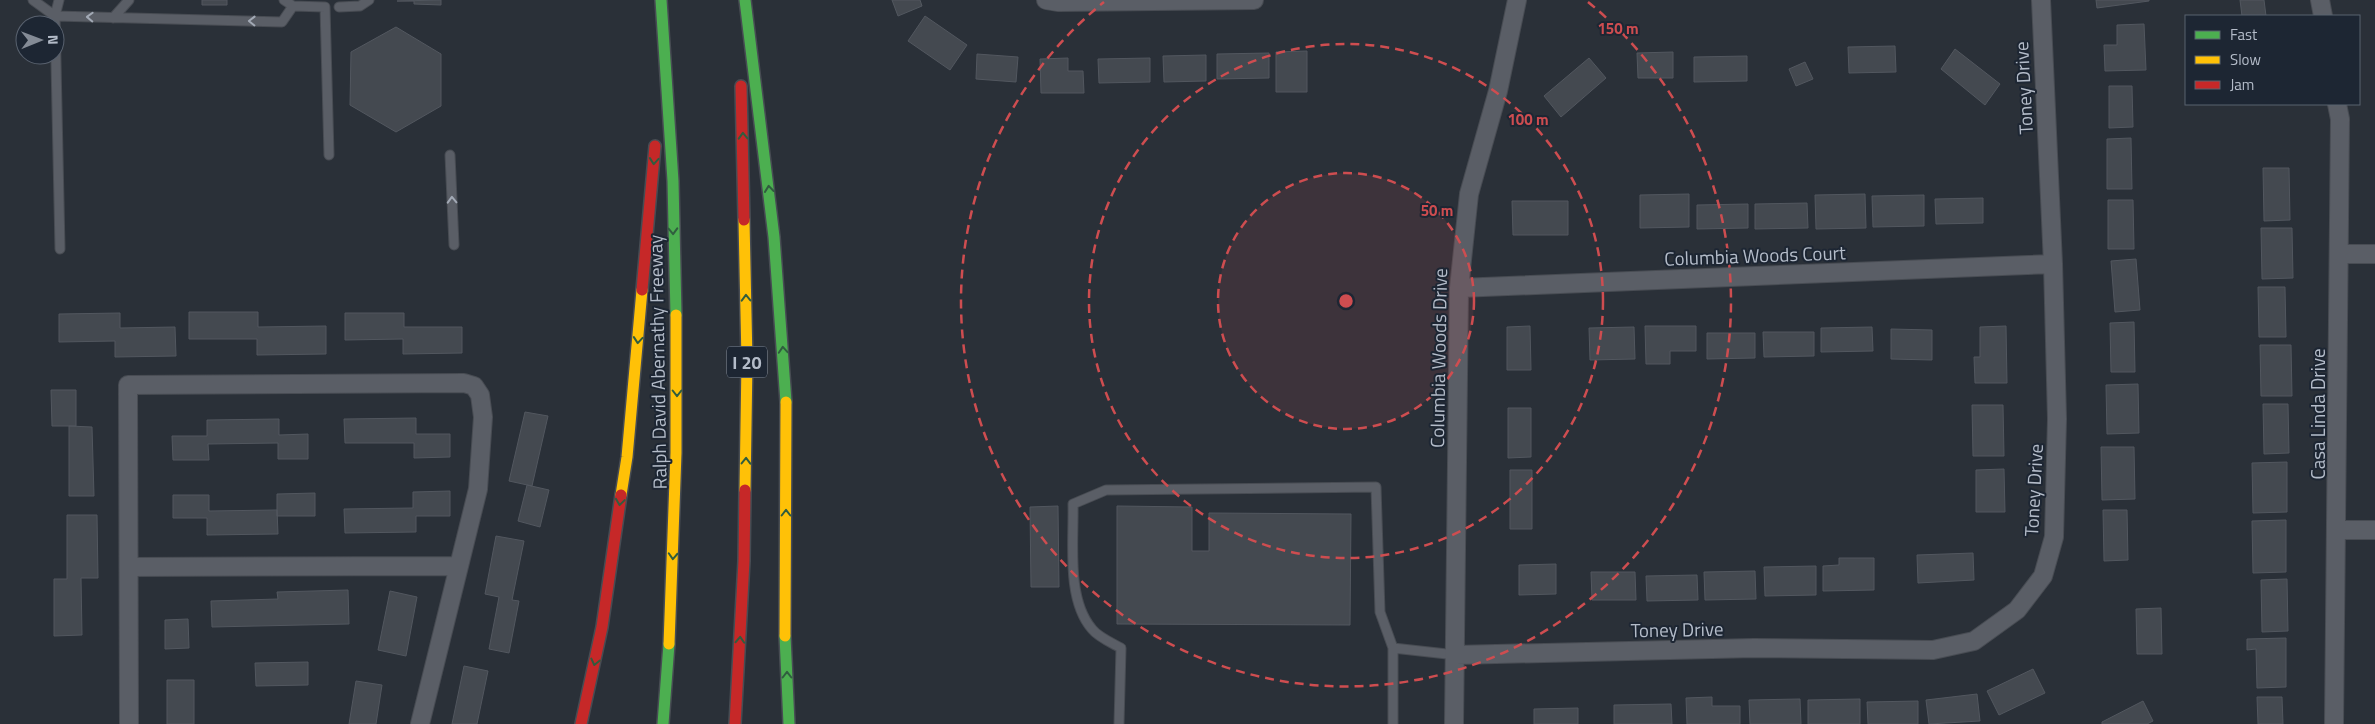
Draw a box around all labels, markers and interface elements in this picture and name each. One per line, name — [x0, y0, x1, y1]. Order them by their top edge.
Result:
one-way arrow — [86, 12, 94, 22]
north arrow — [15, 15, 65, 65]
legend — [2185, 15, 2360, 105]
one-way arrow — [248, 16, 256, 26]
text: 150 m — [1597, 17, 1639, 40]
text: Fast — [2230, 23, 2258, 46]
text: N — [43, 35, 64, 45]
street label: Toney Drive — [2006, 41, 2040, 135]
text: Slow — [2230, 48, 2261, 71]
text: Jam — [2230, 73, 2254, 96]
text: 100 m — [1507, 108, 1549, 131]
one-way arrow — [737, 131, 748, 139]
one-way arrow — [648, 157, 659, 165]
one-way arrow — [764, 184, 775, 192]
one-way arrow — [447, 195, 457, 203]
text: 50 m — [1421, 199, 1453, 222]
one-way arrow — [668, 228, 678, 235]
street label: Ralph David Abernathy Freeway — [640, 234, 674, 490]
street label: Columbia Woods Court — [1664, 237, 1847, 273]
street label: Columbia Woods Drive — [1422, 268, 1454, 448]
centre of rings — [1337, 292, 1355, 310]
one-way arrow — [741, 294, 751, 302]
one-way arrow — [633, 336, 644, 344]
one-way arrow — [778, 346, 789, 354]
road number: I 20 — [727, 347, 767, 378]
street label: Casa Linda Drive — [2303, 348, 2332, 480]
one-way arrow — [672, 390, 682, 398]
street label: Toney Drive — [2016, 443, 2050, 537]
one-way arrow — [741, 456, 751, 464]
one-way arrow — [616, 497, 626, 506]
one-way arrow — [781, 509, 791, 516]
one-way arrow — [668, 552, 678, 560]
street label: Toney Drive — [1630, 614, 1724, 644]
one-way arrow — [735, 636, 746, 644]
one-way arrow — [590, 658, 601, 667]
one-way arrow — [782, 671, 792, 679]

